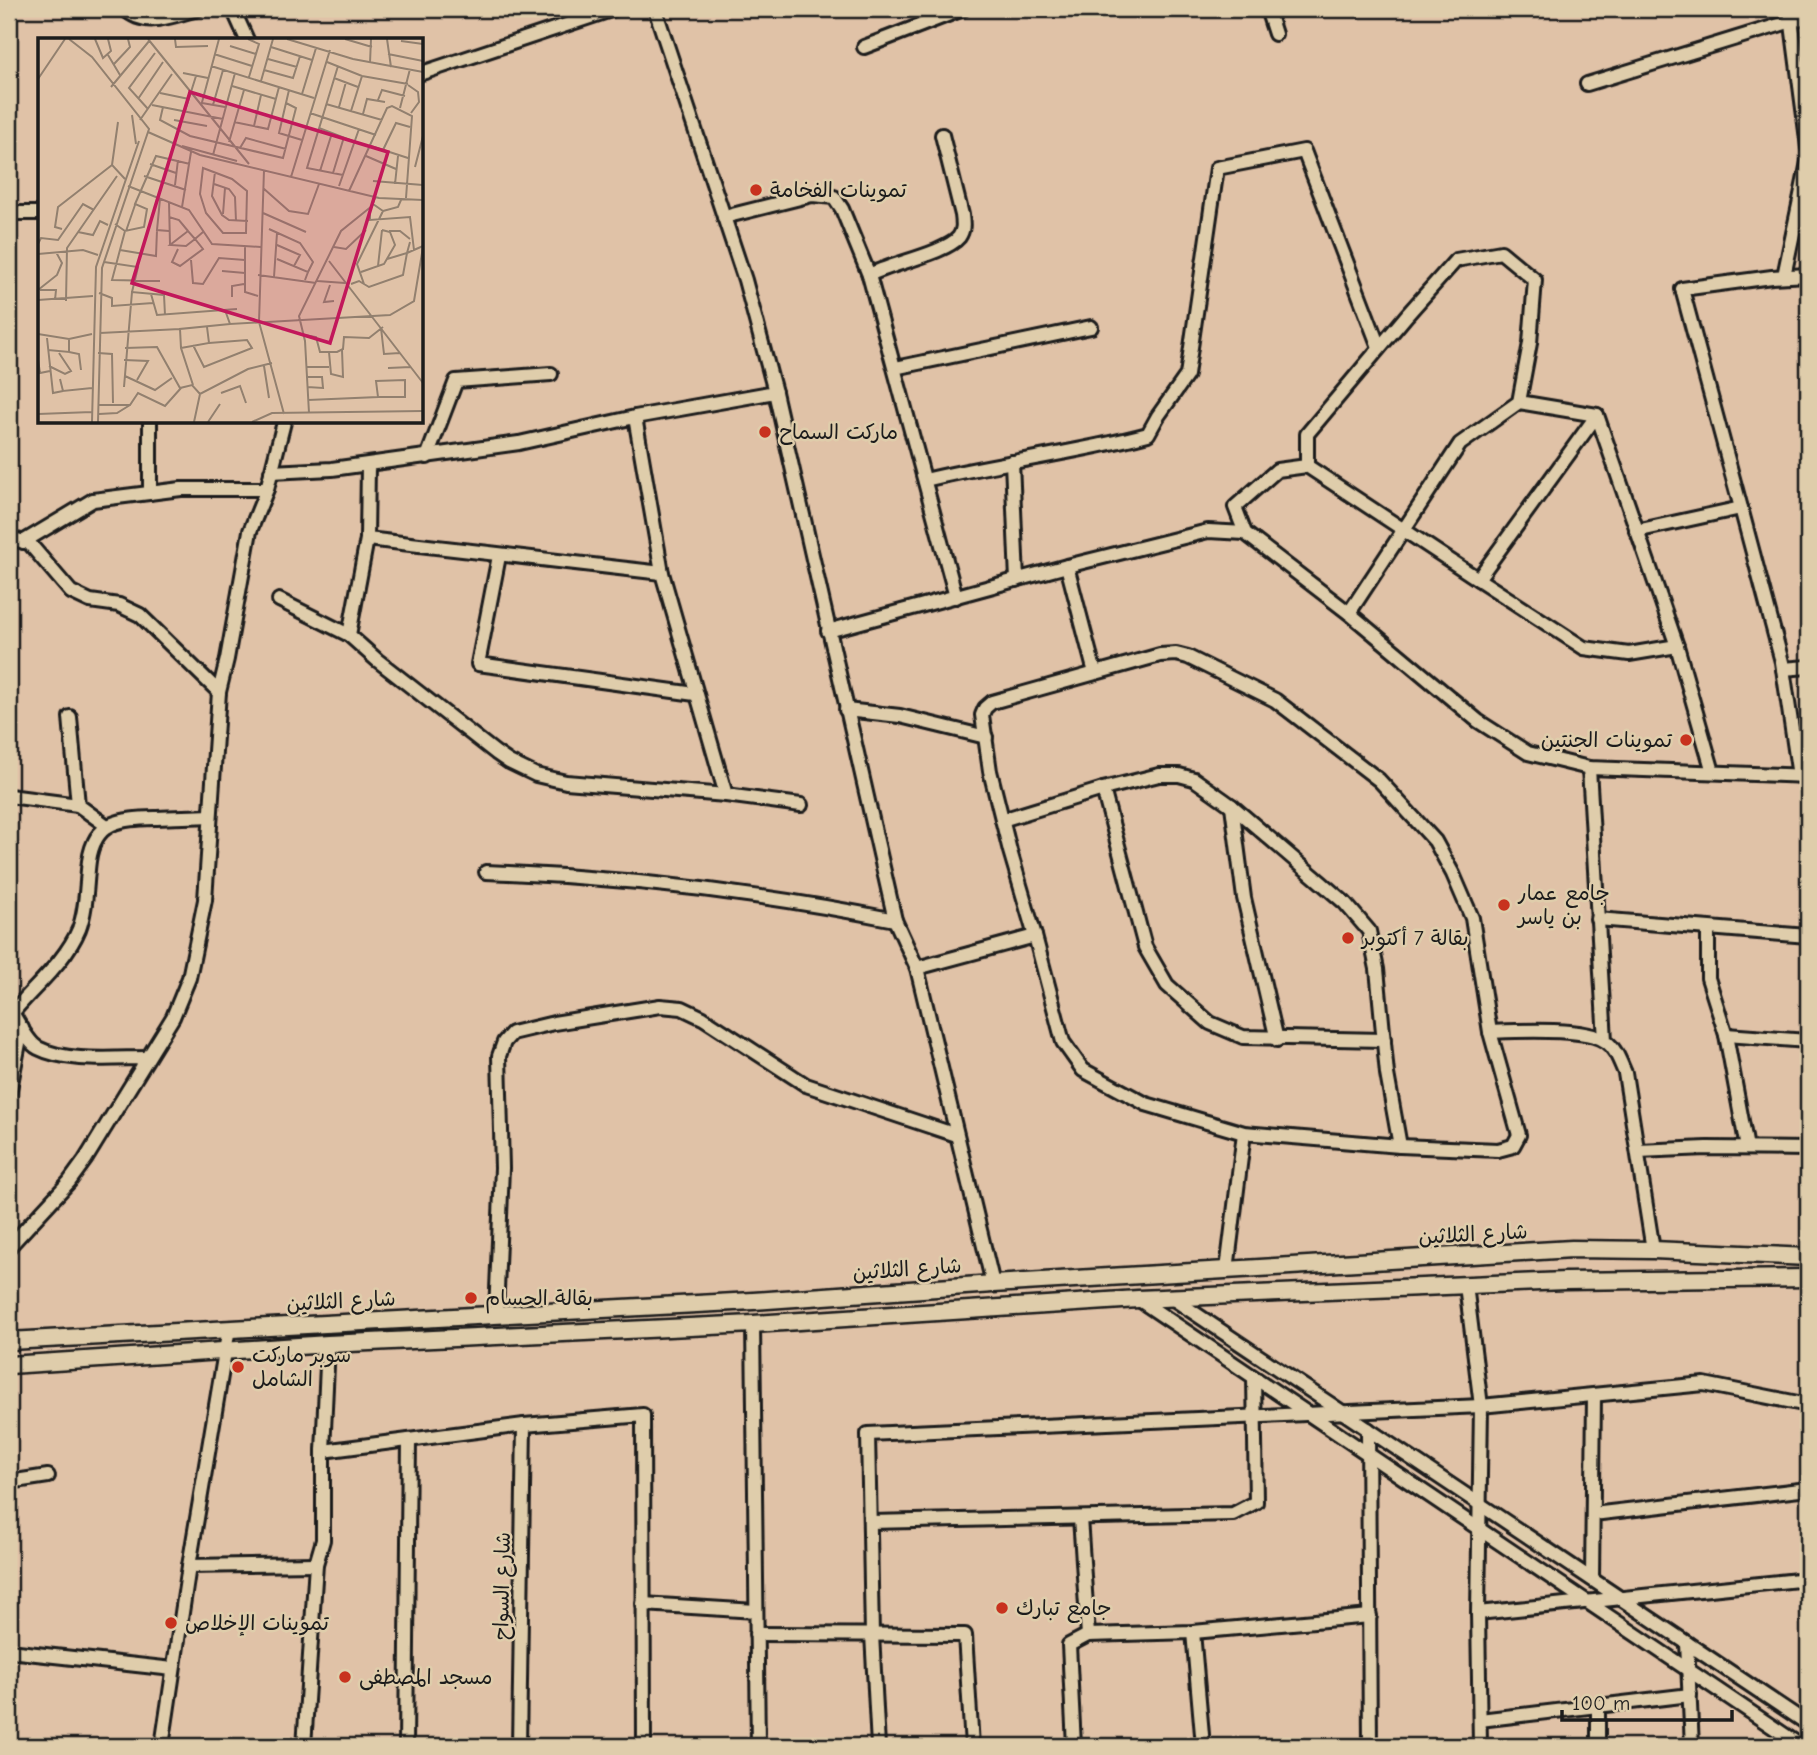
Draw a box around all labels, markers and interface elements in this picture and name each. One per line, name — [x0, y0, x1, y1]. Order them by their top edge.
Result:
inset map — [38, 38, 424, 424]
place label: تموينات الفخامة — [770, 178, 908, 203]
marker: تموينات الفخامة — [748, 182, 764, 198]
place label: ماركت السماح — [779, 420, 898, 445]
marker: ماركت السماح — [757, 424, 773, 440]
place label: تموينات الجنتين — [1541, 728, 1673, 753]
marker: تموينات الجنتين — [1678, 732, 1694, 748]
place label: جامع عمار بن ياسر — [1516, 881, 1610, 930]
marker: جامع عمار بن ياسر — [1496, 897, 1512, 913]
place label: بقالة 7 أكتوبر — [1360, 926, 1469, 951]
marker: بقالة 7 أكتوبر — [1340, 930, 1356, 946]
street label: شارع الثلاثين — [1418, 1219, 1528, 1252]
street label: شارع الثلاثين — [852, 1253, 963, 1288]
street label: شارع الثلاثين — [286, 1286, 396, 1319]
place label: بقالة الحسام — [485, 1286, 593, 1314]
marker: بقالة الحسام — [463, 1290, 479, 1306]
place label: سوبر ماركت الشامل — [252, 1343, 351, 1391]
marker: سوبر ماركت الشامل — [230, 1359, 246, 1375]
street label: شارع السواح — [489, 1532, 518, 1640]
place label: جامع تبارك — [1016, 1596, 1112, 1623]
marker: جامع تبارك — [994, 1600, 1010, 1616]
place label: تموينات الإخلاص — [185, 1611, 330, 1636]
marker: تموينات الإخلاص — [163, 1615, 179, 1631]
place label: مسجد المصطفى — [359, 1665, 493, 1691]
marker: مسجد المصطفى — [337, 1669, 353, 1685]
scale bar — [1562, 1678, 1731, 1722]
text: 100 m — [1572, 1691, 1630, 1715]

